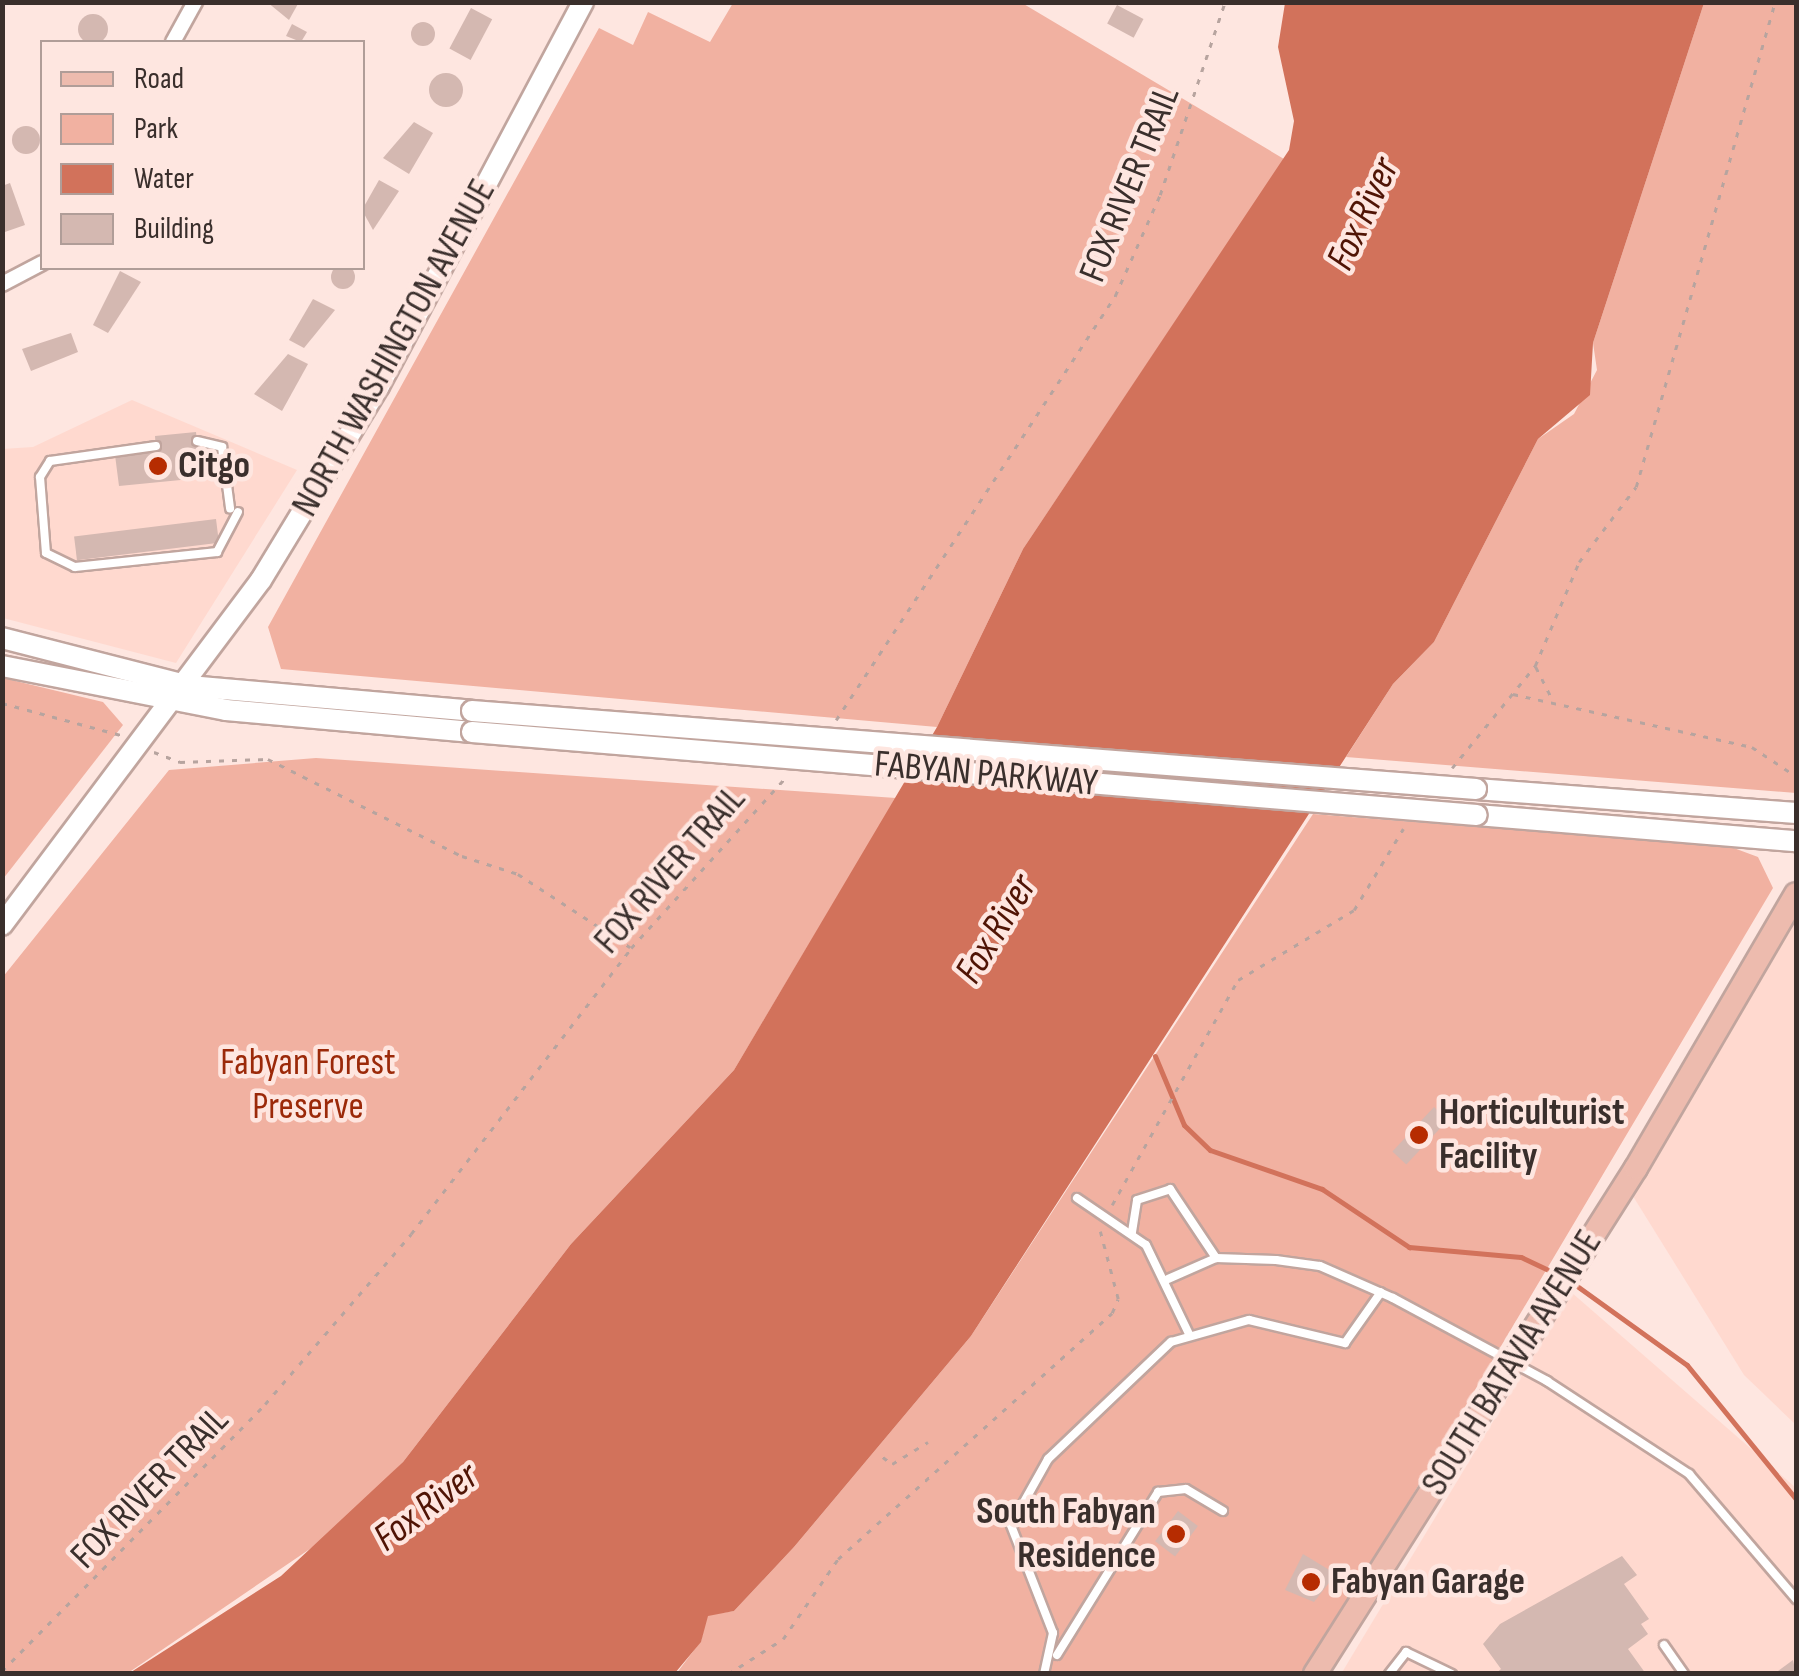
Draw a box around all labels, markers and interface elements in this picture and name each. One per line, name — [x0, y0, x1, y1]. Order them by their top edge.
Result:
legend — [40, 40, 365, 270]
text: Road — [134, 61, 184, 97]
street label: FOX RIVER TRAIL — [1070, 79, 1190, 289]
text: Park — [134, 111, 178, 147]
water label: Fox River — [1316, 150, 1410, 278]
text: Water — [134, 161, 194, 197]
street label: NORTH WASHINGTON AVENUE — [282, 172, 506, 524]
text: Building — [134, 211, 214, 247]
place label: Citgo — [178, 443, 250, 489]
marker: Citgo — [147, 455, 169, 477]
street label: FABYAN PARKWAY — [872, 742, 1100, 806]
street label: FOX RIVER TRAIL — [585, 777, 755, 963]
water label: Fox River — [945, 866, 1047, 992]
park label: Fabyan Forest Preserve — [220, 1040, 396, 1130]
place label: Horticulturist Facility — [1439, 1090, 1624, 1180]
marker: Horticulturist Facility — [1408, 1124, 1430, 1146]
street label: SOUTH BATAVIA AVENUE — [1412, 1222, 1612, 1504]
street label: FOX RIVER TRAIL — [62, 1398, 238, 1578]
water label: Fox River — [364, 1452, 488, 1562]
place label: South Fabyan Residence — [976, 1489, 1156, 1578]
marker: South Fabyan Residence — [1165, 1523, 1187, 1545]
place label: Fabyan Garage — [1331, 1559, 1525, 1605]
marker: Fabyan Garage — [1300, 1571, 1322, 1593]

